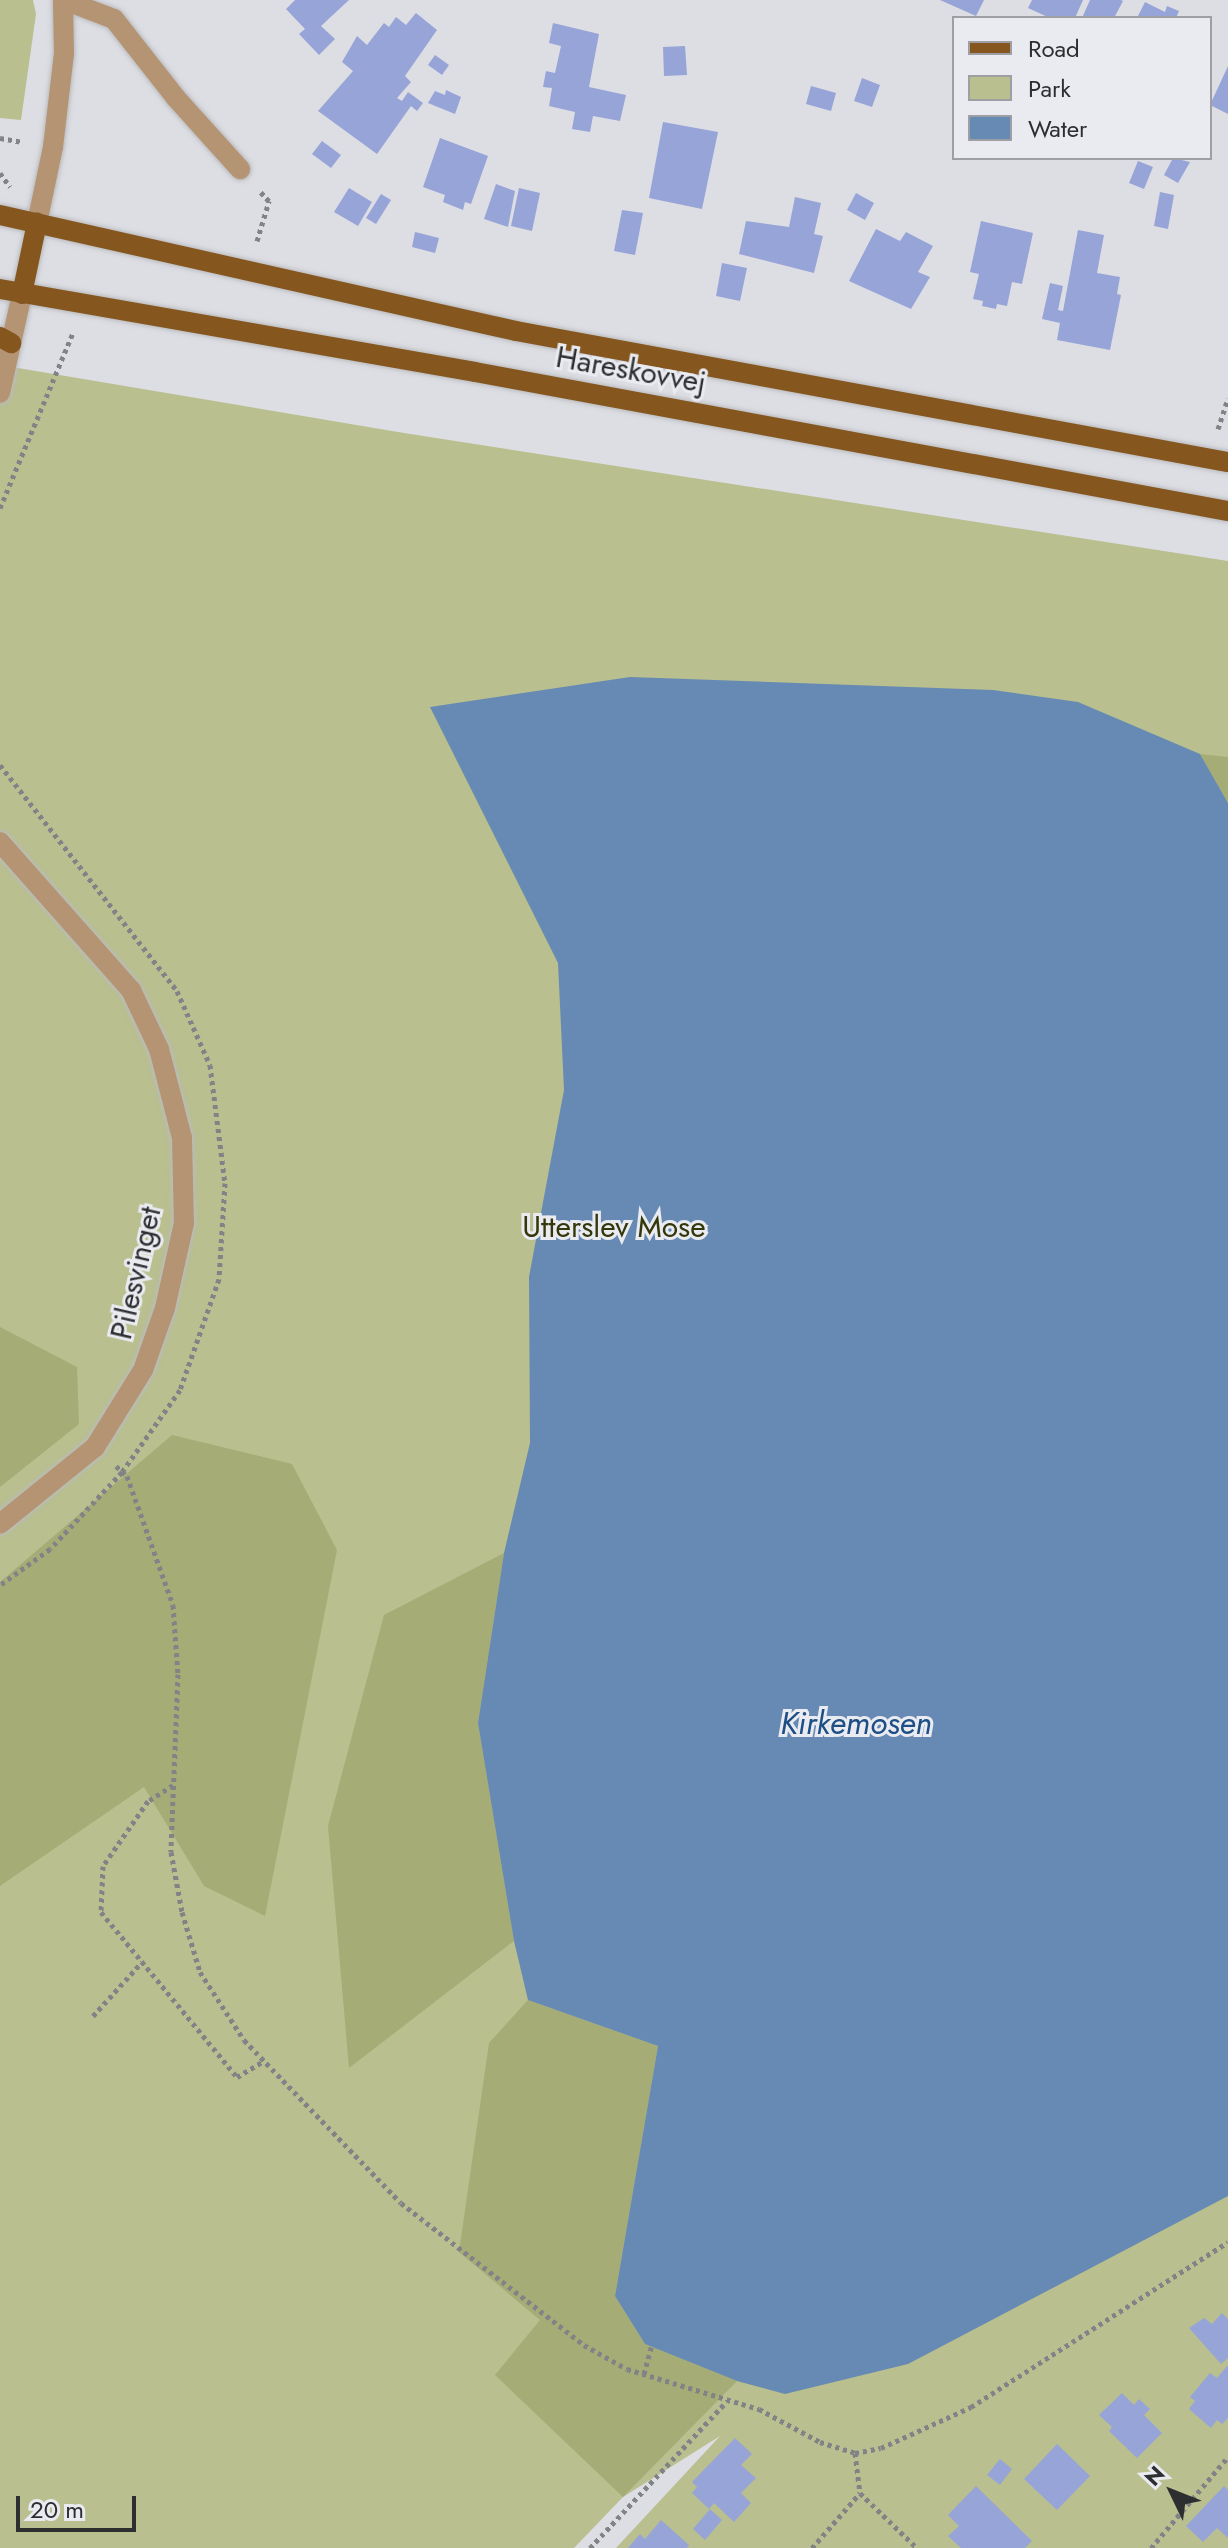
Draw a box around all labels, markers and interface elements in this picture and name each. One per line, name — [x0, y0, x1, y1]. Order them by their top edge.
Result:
legend — [952, 16, 1212, 160]
text: Road — [1028, 31, 1080, 66]
text: Park — [1028, 71, 1071, 106]
text: Water — [1028, 111, 1087, 146]
street label: Hareskovvej — [553, 339, 709, 401]
street label: Pilesvinget — [103, 1203, 169, 1343]
park label: Utterslev Mose — [522, 1209, 706, 1245]
water label: Kirkemosen — [780, 1704, 932, 1742]
north arrow — [1132, 2452, 1212, 2532]
text: N — [1137, 2458, 1172, 2493]
scale bar — [20, 2480, 140, 2530]
text: 20 m — [30, 2492, 84, 2527]

